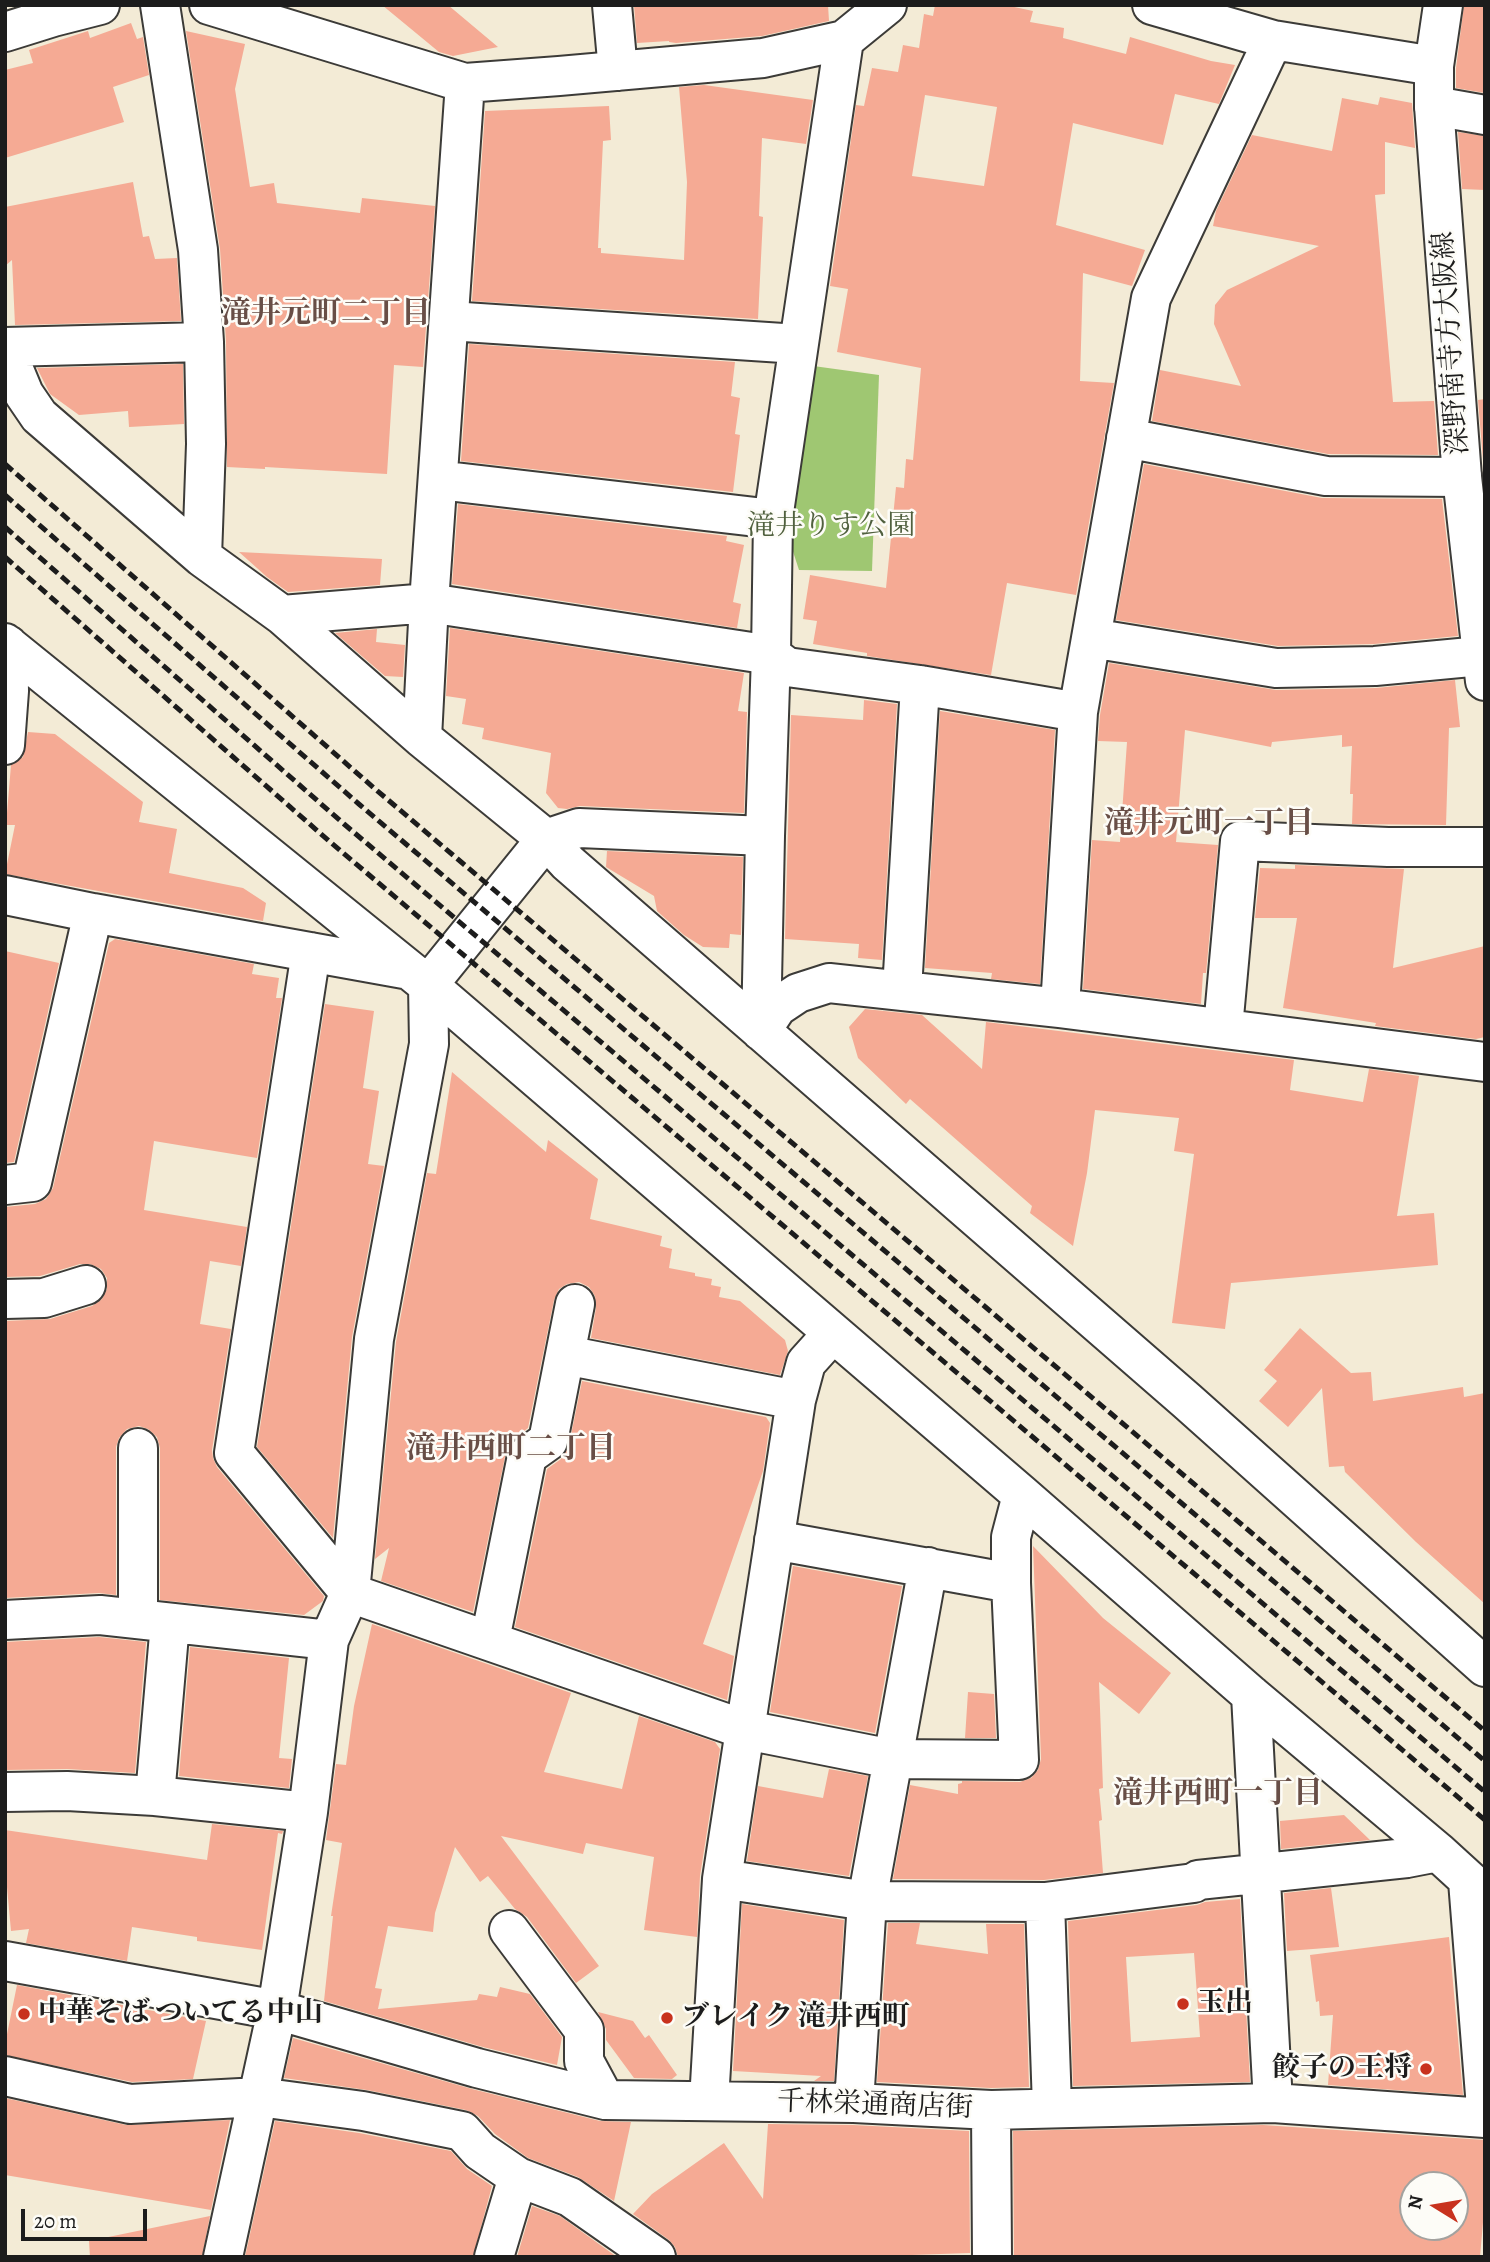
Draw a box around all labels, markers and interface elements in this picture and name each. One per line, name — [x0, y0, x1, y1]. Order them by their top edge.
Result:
street label: 深野南寺方大阪線 — [1427, 230, 1477, 456]
district label: 滝井元町二丁目 — [221, 297, 431, 333]
park label: 滝井りす公園 — [747, 510, 915, 544]
district label: 滝井元町一丁目 — [1104, 807, 1314, 843]
district label: 滝井西町二丁目 — [406, 1432, 616, 1468]
district label: 滝井西町一丁目 — [1113, 1777, 1323, 1813]
place label: 玉出 — [1197, 1987, 1253, 2021]
marker: 玉出 — [1175, 1996, 1191, 2012]
place label: 中華そば ついてる中山 — [38, 1997, 323, 2031]
place label: ブレイク 滝井西町 — [681, 2001, 910, 2035]
marker: 中華そば ついてる中山 — [16, 2006, 32, 2022]
marker: ブレイク 滝井西町 — [659, 2010, 675, 2026]
place label: 餃子の王将 — [1272, 2052, 1412, 2086]
marker: 餃子の王将 — [1418, 2061, 1434, 2077]
street label: 千林栄通商店街 — [776, 2086, 974, 2126]
north arrow — [1399, 2171, 1469, 2241]
text: N — [1401, 2193, 1429, 2212]
scale bar — [24, 2196, 150, 2240]
text: 20 m — [34, 2207, 77, 2235]

